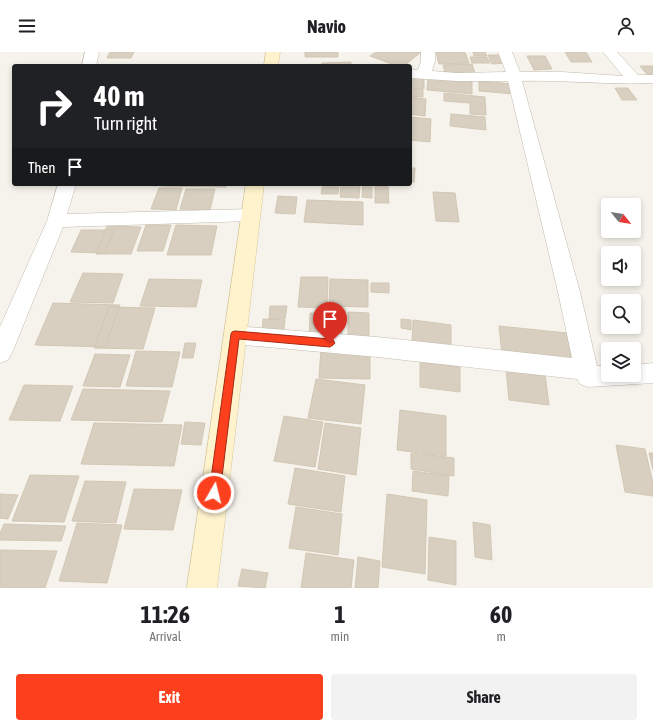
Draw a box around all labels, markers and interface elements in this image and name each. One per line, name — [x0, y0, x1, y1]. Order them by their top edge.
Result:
icon: menu — [16, 15, 38, 37]
icon: person — [615, 15, 637, 37]
text: Navio — [307, 16, 346, 37]
icon: right — [28, 80, 80, 132]
text: 40 m — [94, 80, 144, 112]
text: Turn right — [94, 113, 157, 134]
icon: arrive — [64, 156, 86, 178]
text: Then — [28, 159, 56, 176]
north arrow — [601, 198, 641, 238]
map controls — [601, 198, 641, 382]
button: sound — [601, 246, 641, 286]
button: search — [601, 294, 641, 334]
pin — [313, 302, 347, 343]
icon: arrive — [319, 308, 341, 330]
button: layers — [601, 342, 641, 382]
position arrow — [193, 472, 235, 514]
text: 11:26 — [141, 601, 190, 628]
text: 1 — [334, 601, 346, 628]
text: 60 — [490, 601, 512, 628]
text: Arrival — [149, 629, 181, 644]
text: min — [331, 629, 349, 644]
text: m — [496, 629, 506, 644]
button: Exit — [16, 674, 323, 720]
button: Share — [331, 674, 637, 720]

